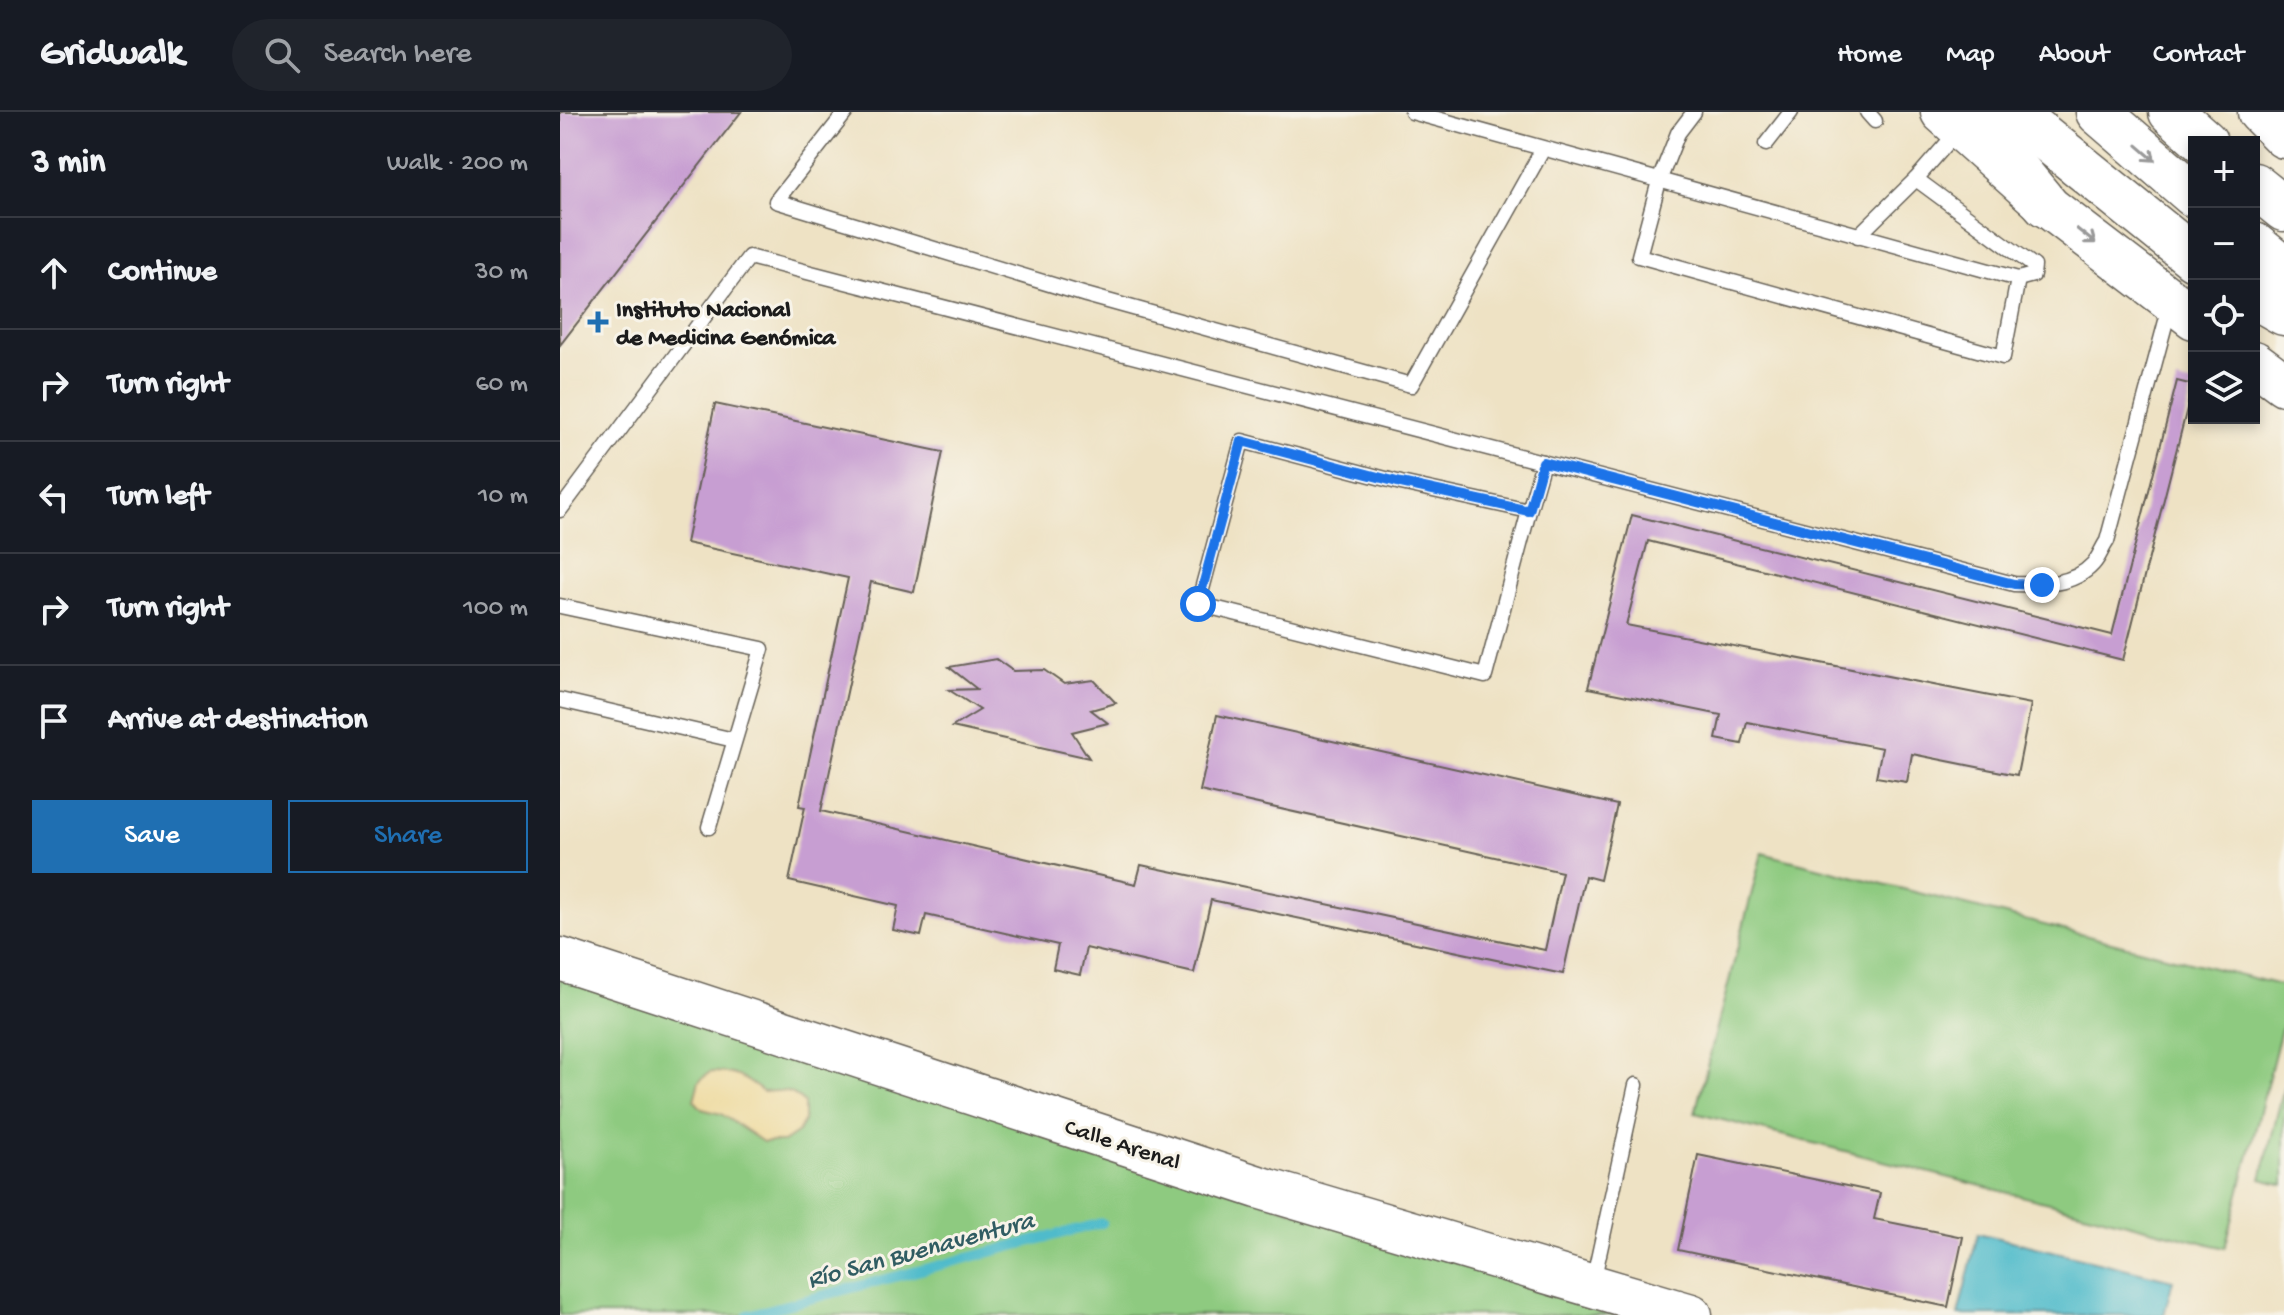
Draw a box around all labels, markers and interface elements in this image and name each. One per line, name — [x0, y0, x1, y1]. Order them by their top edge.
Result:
search box — [232, 19, 792, 91]
text: Gridwalk — [40, 33, 184, 77]
icon: search — [260, 33, 304, 77]
text: Search here — [324, 38, 472, 73]
text: Home — [1837, 39, 1902, 72]
text: Map — [1946, 39, 1995, 72]
text: About — [2039, 39, 2109, 72]
text: Contact — [2153, 39, 2244, 72]
map controls — [2188, 136, 2260, 424]
button: + — [2188, 136, 2260, 208]
text: 3 min — [32, 144, 105, 184]
one-way arrow — [2135, 144, 2156, 162]
text: Walk · 200 m — [387, 149, 528, 180]
button: − — [2188, 208, 2260, 280]
one-way arrow — [2075, 227, 2096, 244]
icon: ahead — [32, 251, 76, 295]
text: Continue — [108, 256, 217, 291]
text: 30 m — [475, 258, 528, 289]
button: locate — [2188, 280, 2260, 352]
place label: Instituto Nacional de Medicina Genómica — [616, 297, 837, 354]
marker: Instituto Nacional de Medicina Genómica — [587, 311, 609, 333]
button: layers — [2188, 352, 2260, 424]
icon: right — [32, 363, 76, 407]
text: Turn right — [108, 368, 228, 403]
text: 60 m — [475, 370, 528, 401]
icon: left — [32, 475, 76, 519]
text: Turn left — [108, 480, 209, 515]
text: 10 m — [478, 482, 528, 513]
route end — [2024, 567, 2060, 603]
route start — [1180, 586, 1216, 622]
icon: right — [32, 587, 76, 631]
text: Turn right — [108, 592, 228, 627]
text: 100 m — [463, 594, 528, 625]
icon: arrive — [32, 699, 76, 743]
text: Arrive at destination — [108, 704, 368, 739]
button: Save — [32, 800, 272, 873]
button: Share — [288, 800, 528, 873]
street label: Calle Arenal — [1060, 1114, 1183, 1179]
water label: Río San Buenaventura — [804, 1207, 1039, 1298]

